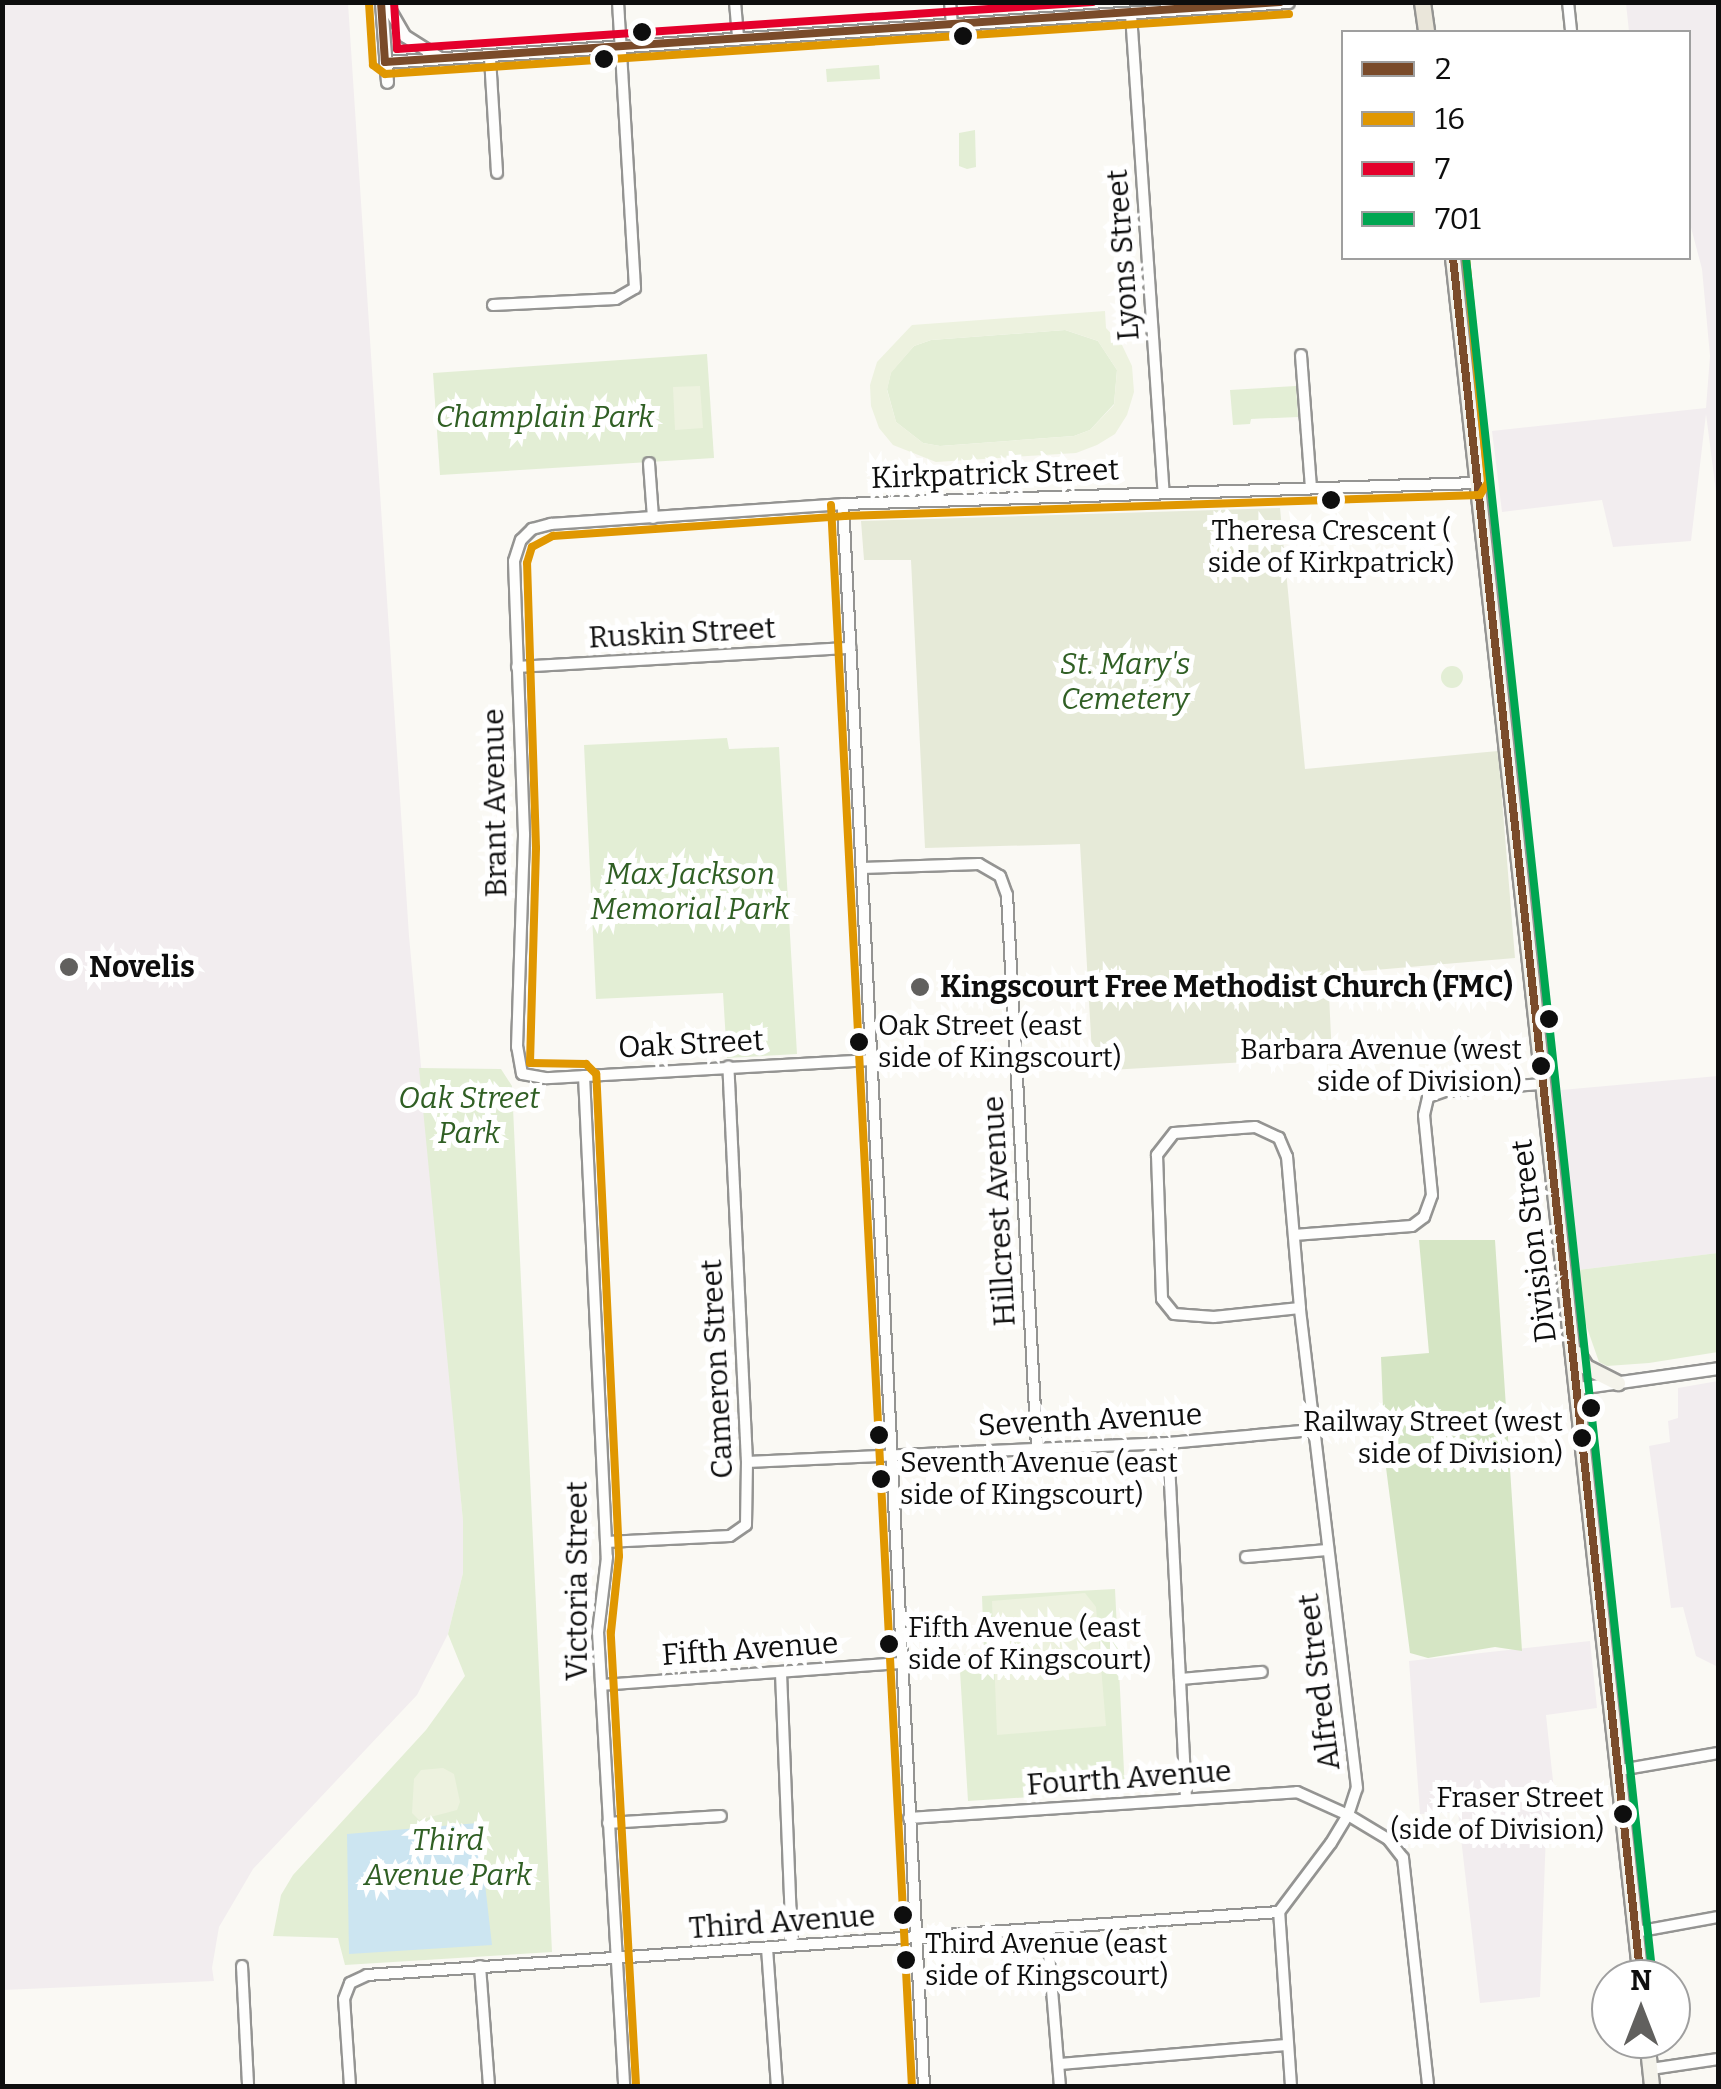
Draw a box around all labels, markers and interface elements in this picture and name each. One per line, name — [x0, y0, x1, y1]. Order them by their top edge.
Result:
unlabelled marker — [632, 22, 652, 42]
unlabelled marker — [953, 26, 973, 46]
legend — [1341, 30, 1691, 260]
unlabelled marker — [594, 49, 614, 69]
text: 2 — [1435, 51, 1451, 87]
text: 16 — [1435, 101, 1465, 137]
text: 7 — [1435, 151, 1450, 187]
street label: Lyons Street — [1099, 168, 1147, 342]
text: 701 — [1435, 201, 1481, 237]
park label: Champlain Park — [436, 399, 654, 435]
street label: Kirkpatrick Street — [870, 452, 1120, 496]
marker: Theresa Crescent ( side of Kirkpatrick) — [1321, 490, 1341, 510]
place label: Theresa Crescent ( side of Kirkpatrick) — [1208, 514, 1454, 580]
street label: Ruskin Street — [588, 610, 776, 656]
park label: St. Mary's Cemetery — [1060, 646, 1190, 716]
street label: Brant Avenue — [475, 708, 515, 898]
park label: Max Jackson Memorial Park — [590, 856, 790, 926]
place label: Novelis — [89, 949, 195, 985]
marker: Novelis — [58, 956, 80, 978]
place label: Kingscourt Free Methodist Church (FMC) — [940, 969, 1513, 1005]
marker: Kingscourt Free Methodist Church (FMC) — [909, 976, 931, 998]
place label: Oak Street (east side of Kingscourt) — [878, 1009, 1121, 1075]
unlabelled marker — [1539, 1009, 1559, 1029]
street label: Oak Street — [617, 1022, 765, 1066]
marker: Oak Street (east side of Kingscourt) — [849, 1032, 869, 1052]
place label: Barbara Avenue (west side of Division) — [1240, 1033, 1522, 1099]
marker: Barbara Avenue (west side of Division) — [1531, 1056, 1551, 1076]
park label: Oak Street Park — [398, 1080, 540, 1150]
street label: Hillcrest Avenue — [975, 1095, 1023, 1327]
street label: Division Street — [1504, 1137, 1564, 1345]
street label: Cameron Street — [693, 1258, 741, 1480]
street label: Seventh Avenue — [977, 1396, 1203, 1444]
unlabelled marker — [1581, 1398, 1601, 1418]
place label: Railway Street (west side of Division) — [1303, 1405, 1563, 1471]
unlabelled marker — [869, 1425, 889, 1445]
marker: Railway Street (west side of Division) — [1572, 1428, 1592, 1448]
place label: Seventh Avenue (east side of Kingscourt) — [900, 1446, 1178, 1512]
marker: Seventh Avenue (east side of Kingscourt) — [871, 1469, 891, 1489]
street label: Victoria Street — [559, 1481, 595, 1681]
street label: Alfred Street — [1290, 1592, 1348, 1772]
place label: Fifth Avenue (east side of Kingscourt) — [908, 1611, 1151, 1677]
street label: Fifth Avenue — [661, 1625, 839, 1673]
marker: Fifth Avenue (east side of Kingscourt) — [879, 1634, 899, 1654]
street label: Fourth Avenue — [1025, 1753, 1233, 1803]
place label: Fraser Street (side of Division) — [1390, 1781, 1604, 1847]
marker: Fraser Street (side of Division) — [1613, 1804, 1633, 1824]
park label: Third Avenue Park — [364, 1822, 532, 1892]
street label: Third Avenue — [688, 1898, 876, 1946]
unlabelled marker — [893, 1905, 913, 1925]
place label: Third Avenue (east side of Kingscourt) — [925, 1927, 1168, 1993]
marker: Third Avenue (east side of Kingscourt) — [896, 1950, 916, 1970]
north arrow — [1591, 1959, 1691, 2059]
text: N — [1630, 1964, 1652, 1997]

